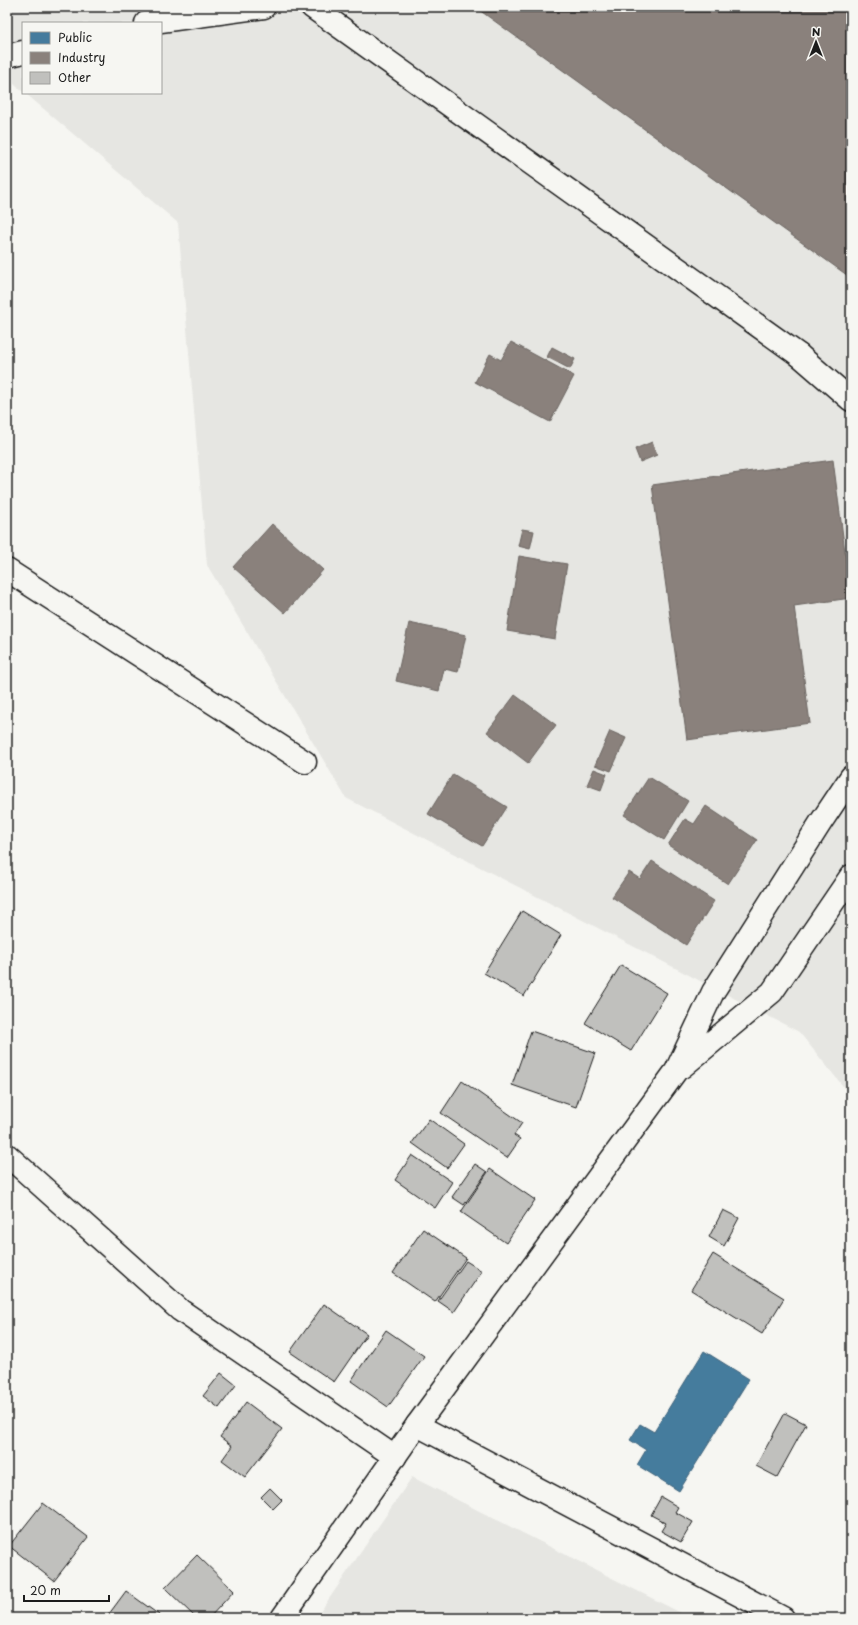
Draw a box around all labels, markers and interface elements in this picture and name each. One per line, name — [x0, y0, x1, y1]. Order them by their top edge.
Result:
legend — [22, 22, 162, 94]
north arrow — [796, 22, 836, 62]
text: N — [812, 23, 821, 40]
text: Public — [58, 28, 92, 46]
text: Industry — [58, 48, 106, 66]
text: Other — [58, 68, 91, 86]
scale bar — [24, 1577, 109, 1603]
text: 20 m — [30, 1581, 61, 1599]

